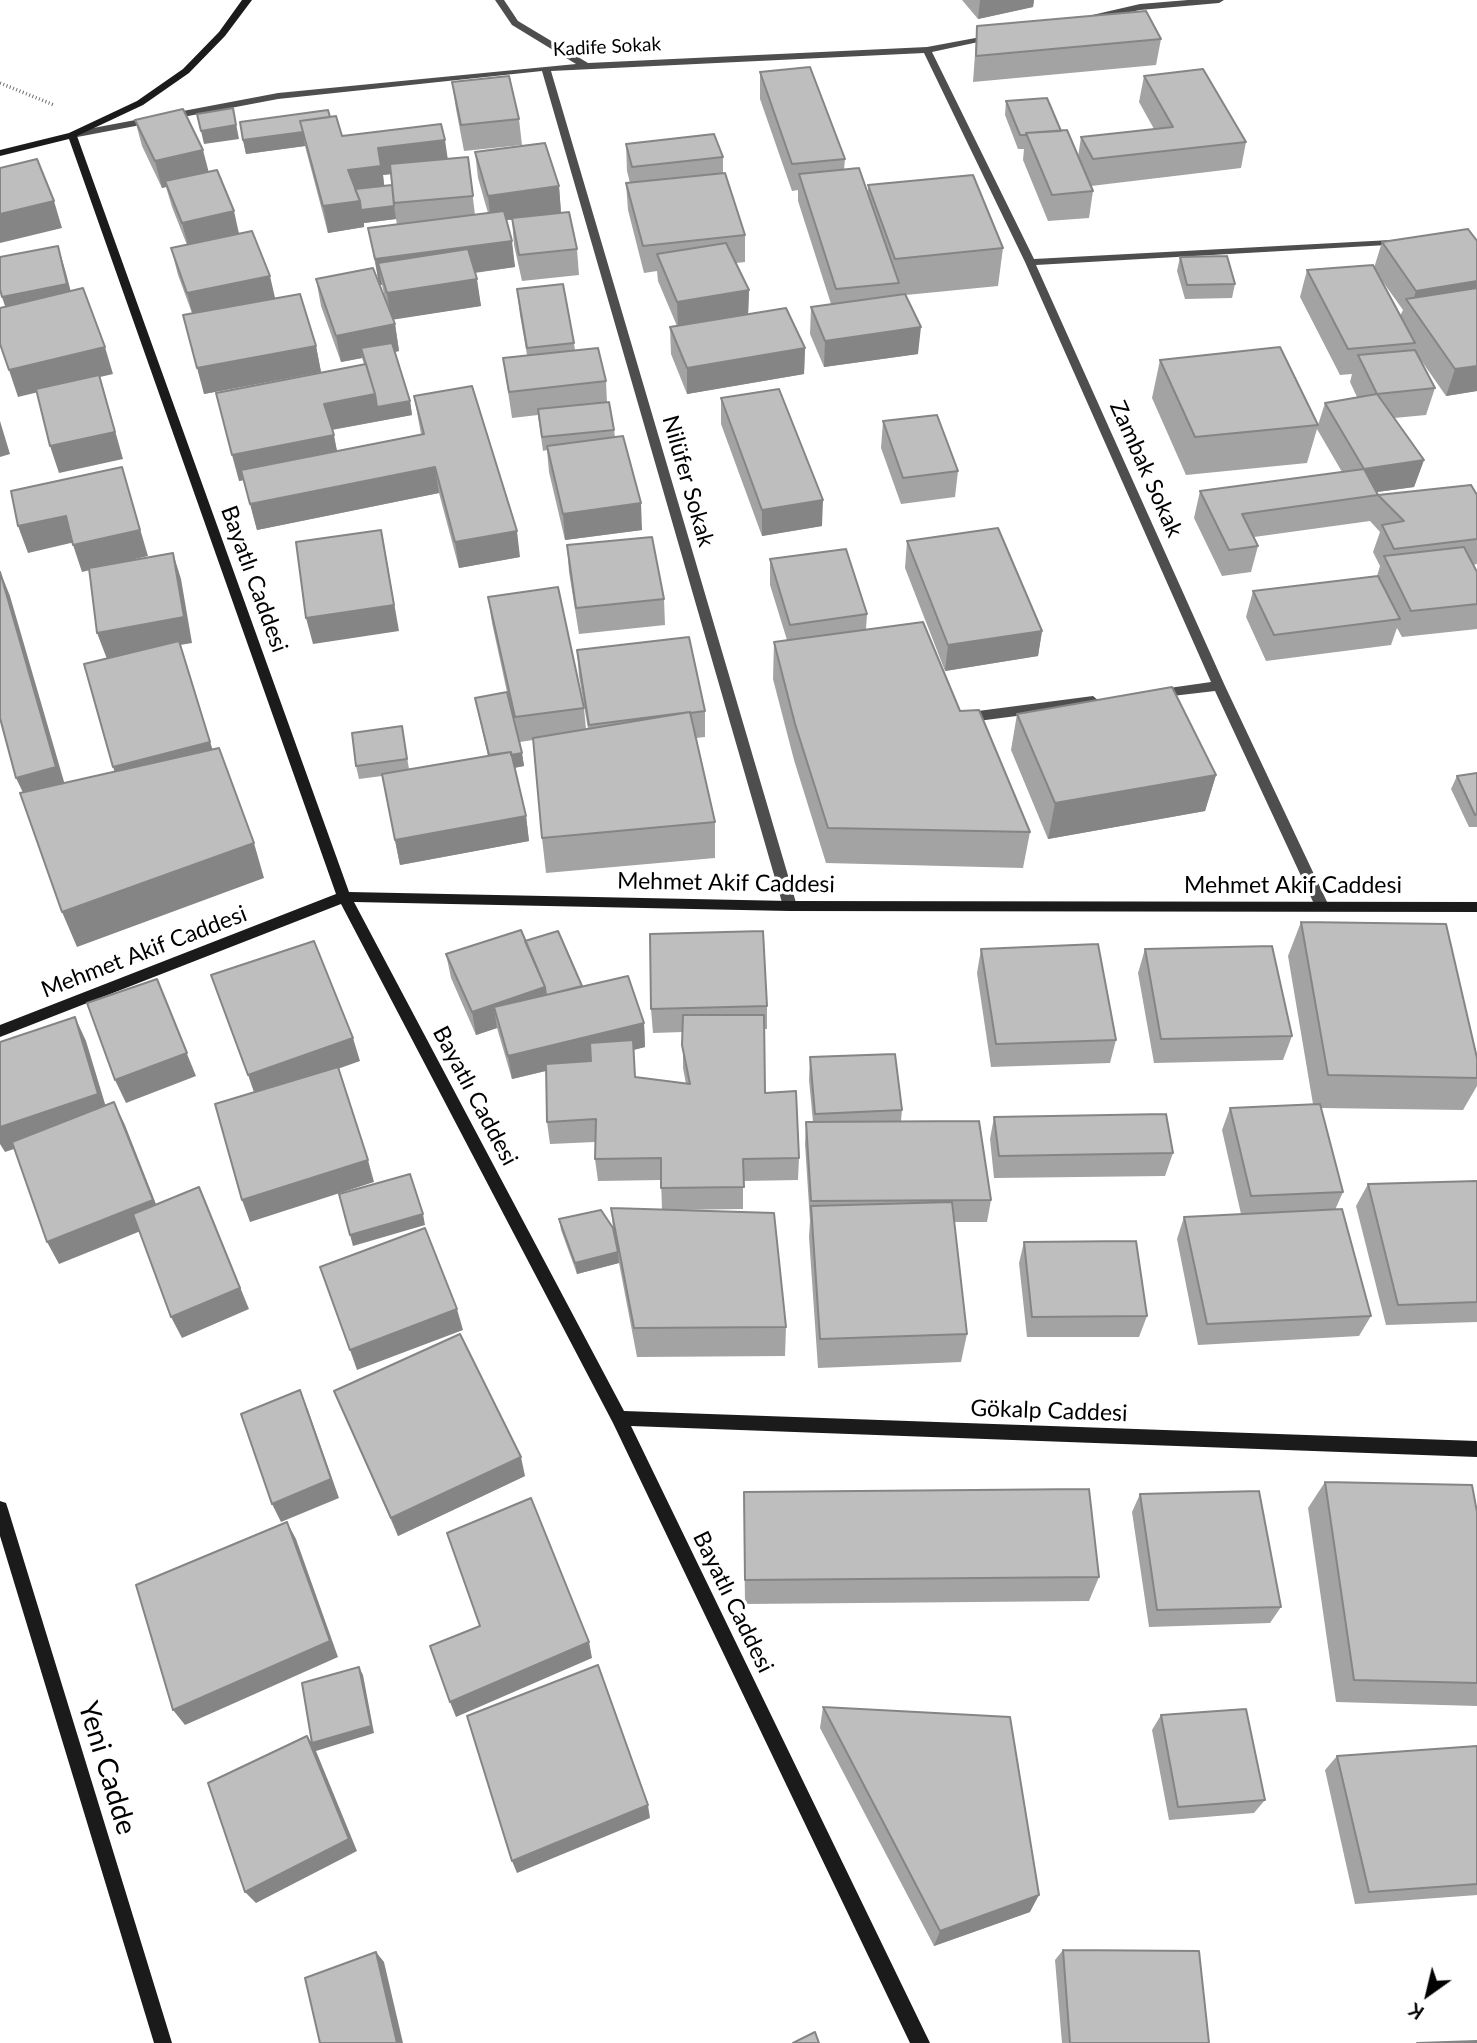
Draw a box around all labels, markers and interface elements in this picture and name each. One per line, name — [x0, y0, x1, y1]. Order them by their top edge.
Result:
street label: Kadife Sokak — [552, 33, 662, 61]
street label: Zambak Sokak — [1104, 397, 1188, 541]
street label: Nilüfer Sokak — [656, 412, 720, 550]
street label: Bayatlı Caddesi — [215, 502, 293, 656]
street label: Mehmet Akif Caddesi — [617, 867, 835, 899]
street label: Mehmet Akif Caddesi — [1184, 872, 1402, 900]
street label: Mehmet Akif Caddesi — [37, 900, 251, 1004]
street label: Bayatlı Caddesi — [427, 1022, 523, 1170]
street label: Gökalp Caddesi — [970, 1394, 1128, 1428]
street label: Bayatlı Caddesi — [687, 1527, 779, 1677]
street label: Yeni Cadde — [71, 1697, 143, 1839]
north arrow — [1393, 1959, 1463, 2029]
text: K — [1404, 1999, 1428, 2025]

